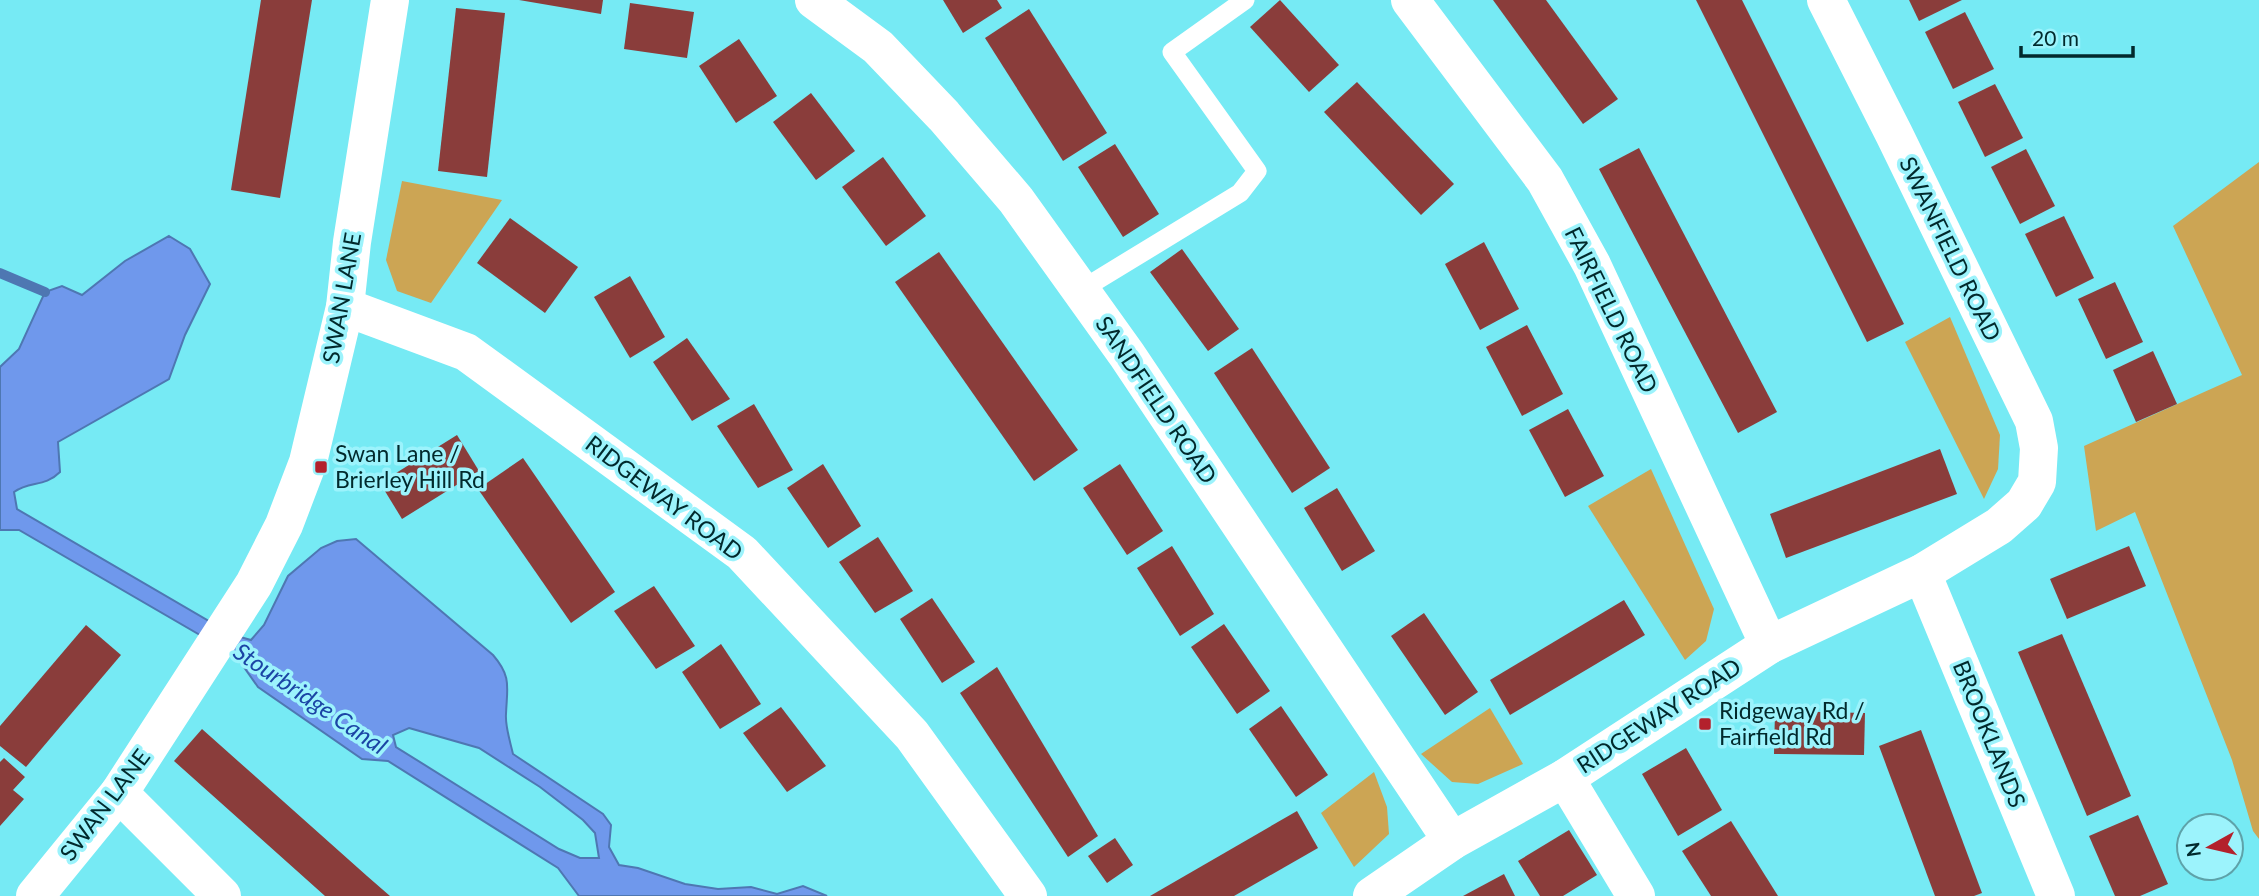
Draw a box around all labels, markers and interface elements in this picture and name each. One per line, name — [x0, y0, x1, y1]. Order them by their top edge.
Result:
scale bar — [2021, 14, 2133, 58]
text: 20 m — [2032, 25, 2079, 50]
street label: SWANFIELD ROAD — [1894, 152, 2008, 345]
street label: FAIRFIELD ROAD — [1560, 222, 1664, 397]
street label: SWAN LANE — [316, 230, 366, 365]
street label: SANDFIELD ROAD — [1090, 310, 1223, 489]
street label: RIDGEWAY ROAD — [580, 429, 749, 566]
place label: Swan Lane / Brierley Hill Rd — [335, 439, 485, 493]
marker: Swan Lane / Brierley Hill Rd — [313, 459, 329, 475]
water label: Stourbridge Canal — [229, 636, 393, 760]
street label: RIDGEWAY ROAD — [1571, 652, 1746, 779]
street label: BROOKLANDS — [1948, 656, 2032, 811]
place label: Ridgeway Rd / Fairfield Rd — [1719, 696, 1865, 750]
marker: Ridgeway Rd / Fairfield Rd — [1697, 716, 1713, 732]
street label: SWAN LANE — [53, 743, 155, 866]
north arrow — [2175, 812, 2245, 882]
text: N — [2180, 841, 2205, 858]

